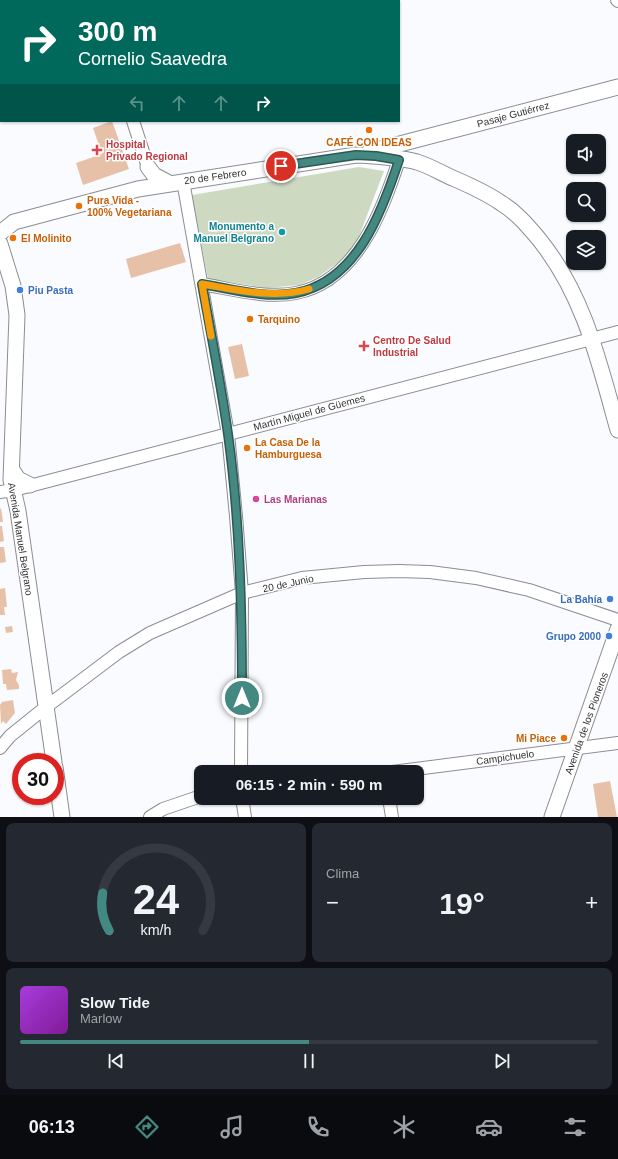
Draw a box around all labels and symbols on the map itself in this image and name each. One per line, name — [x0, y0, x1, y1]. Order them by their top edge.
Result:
street label: Pasaje Gutiérrez — [476, 100, 551, 129]
marker: CAFÉ CON IDEAS — [364, 125, 374, 135]
place label: CAFÉ CON IDEAS — [326, 136, 412, 148]
place label: Hospital Privado Regional — [106, 139, 188, 162]
marker: Hospital Privado Regional — [91, 144, 103, 156]
pin — [264, 149, 298, 183]
street label: 20 de Febrero — [183, 167, 247, 186]
place label: Pura Vida - 100% Vegetariana — [87, 195, 172, 218]
marker: Pura Vida - 100% Vegetariana — [74, 201, 84, 211]
place label: Monumento a Manuel Belgrano — [193, 221, 274, 244]
marker: Monumento a Manuel Belgrano — [277, 227, 287, 237]
marker: El Molinito — [8, 233, 18, 243]
place label: El Molinito — [21, 233, 72, 244]
marker: Piu Pasta — [15, 285, 25, 295]
place label: Piu Pasta — [28, 285, 73, 296]
marker: Tarquino — [245, 314, 255, 324]
place label: Tarquino — [258, 314, 300, 325]
place label: Centro De Salud Industrial — [373, 335, 451, 358]
marker: Centro De Salud Industrial — [358, 340, 370, 352]
street label: Martín Miguel de Güemes — [252, 392, 366, 433]
place label: La Casa De la Hamburguesa — [255, 437, 322, 460]
marker: La Casa De la Hamburguesa — [242, 443, 252, 453]
street label: Avenida Manuel Belgrano — [6, 482, 35, 597]
marker: Las Marianas — [251, 494, 261, 504]
place label: Las Marianas — [264, 494, 328, 505]
street label: 20 de Junio — [262, 573, 315, 594]
place label: La Bahía — [560, 594, 602, 605]
marker: La Bahía — [605, 594, 615, 604]
place label: Grupo 2000 — [546, 631, 601, 642]
marker: Grupo 2000 — [604, 631, 614, 641]
street label: Avenida de los Pioneros — [563, 671, 610, 776]
position arrow — [221, 677, 263, 719]
place label: Mi Piace — [516, 733, 556, 744]
marker: Mi Piace — [559, 733, 569, 743]
street label: Campichuelo — [475, 748, 535, 767]
speed limit sign: 30 — [12, 753, 64, 805]

